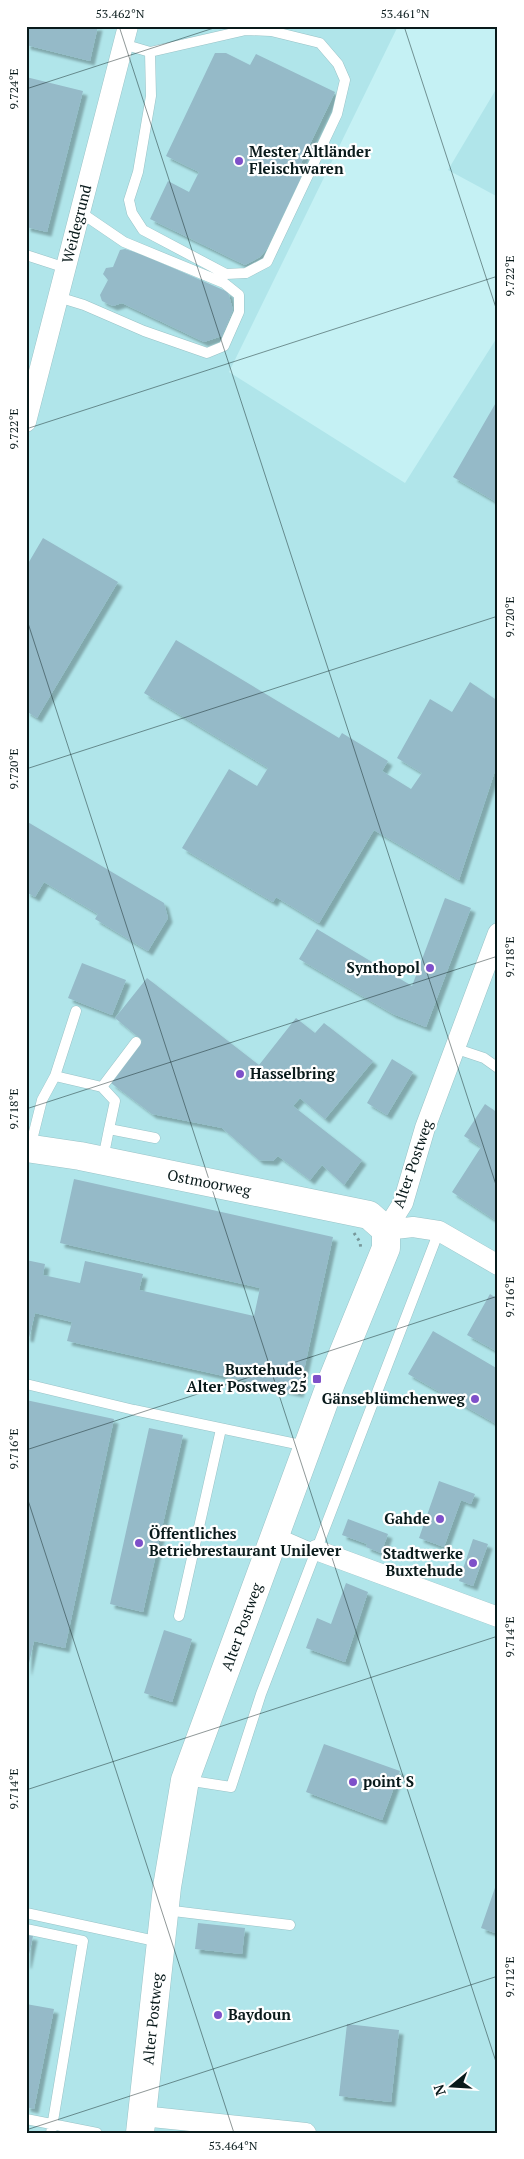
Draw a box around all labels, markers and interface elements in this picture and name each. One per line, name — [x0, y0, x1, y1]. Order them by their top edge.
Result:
text: 53.462°N — [95, 6, 145, 21]
text: 53.461°N — [380, 6, 430, 21]
text: 9.724°E — [6, 68, 21, 110]
place label: Mester Altländer Fleischwaren — [249, 141, 371, 178]
marker: Mester Altländer Fleischwaren — [233, 155, 245, 167]
street label: Weidegrund — [57, 182, 95, 265]
text: 9.722°E — [502, 255, 517, 297]
text: 9.722°E — [6, 408, 21, 450]
text: 9.720°E — [502, 596, 517, 638]
text: 9.720°E — [6, 748, 21, 790]
text: 9.718°E — [502, 936, 517, 978]
place label: Synthopol — [347, 957, 420, 977]
marker: Synthopol — [424, 962, 436, 974]
place label: Hasselbring — [250, 1063, 335, 1083]
marker: Hasselbring — [234, 1068, 246, 1080]
text: 9.718°E — [6, 1088, 21, 1130]
street label: Alter Postweg — [388, 1116, 437, 1211]
street label: Ostmoorweg — [166, 1164, 254, 1200]
text: 9.716°E — [502, 1276, 517, 1318]
place label: Buxtehude, Alter Postweg 25 — [187, 1359, 307, 1396]
marker: Buxtehude, Alter Postweg 25 — [311, 1373, 323, 1385]
place label: Gänseblümchenweg — [322, 1388, 466, 1408]
marker: Gänseblümchenweg — [469, 1393, 481, 1405]
text: 9.716°E — [6, 1428, 21, 1470]
place label: Gahde — [384, 1508, 430, 1528]
marker: Gahde — [434, 1513, 446, 1525]
place label: Öffentliches Betriebrestaurant Unilever — [149, 1523, 342, 1560]
marker: Öffentliches Betriebrestaurant Unilever — [133, 1537, 145, 1549]
place label: Stadtwerke Buxtehude — [383, 1543, 463, 1580]
marker: Stadtwerke Buxtehude — [467, 1557, 479, 1569]
street label: Alter Postweg — [216, 1579, 267, 1673]
text: 9.714°E — [502, 1616, 517, 1658]
text: 9.714°E — [6, 1768, 21, 1810]
place label: point S — [363, 1771, 414, 1791]
marker: point S — [347, 1776, 359, 1788]
text: 9.712°E — [502, 1956, 517, 1998]
street label: Alter Postweg — [137, 1971, 167, 2066]
place label: Baydoun — [228, 2004, 291, 2024]
marker: Baydoun — [212, 2009, 224, 2021]
north arrow — [426, 2062, 476, 2112]
text: N — [428, 2082, 450, 2098]
text: 53.464°N — [208, 2138, 258, 2153]

